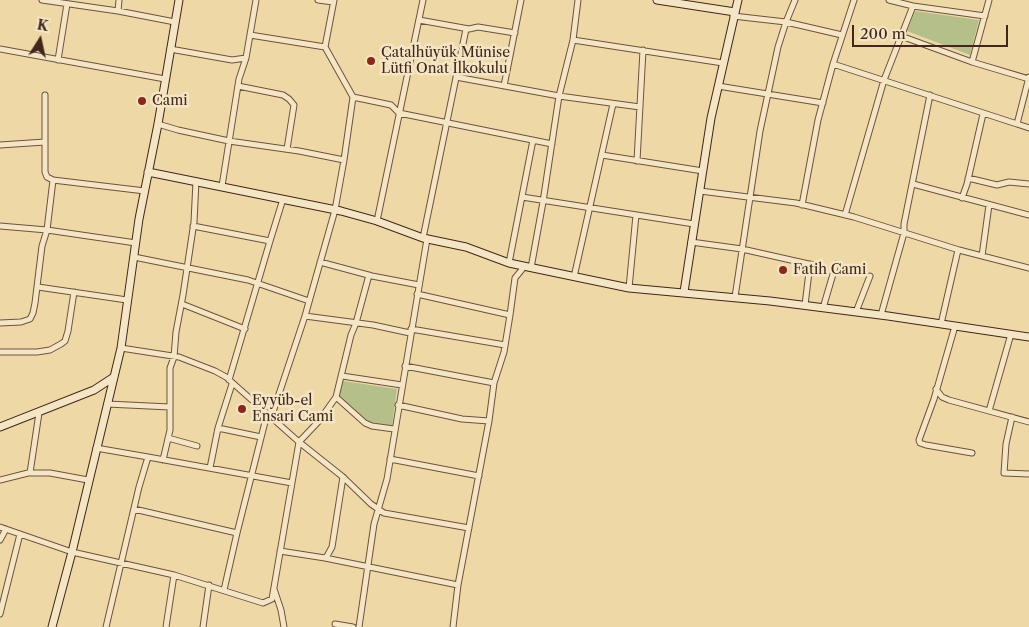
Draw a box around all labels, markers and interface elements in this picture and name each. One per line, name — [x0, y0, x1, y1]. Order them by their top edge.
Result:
north arrow — [15, 15, 65, 65]
text: K — [36, 15, 50, 35]
scale bar — [854, 15, 1010, 47]
text: 200 m — [860, 24, 906, 43]
place label: Çatalhüyük Münise Lütfi Onat İlkokulu — [381, 45, 510, 78]
marker: Çatalhüyük Münise Lütfi Onat İlkokulu — [365, 55, 377, 67]
place label: Cami — [152, 93, 187, 109]
marker: Cami — [136, 95, 148, 107]
place label: Fatih Cami — [793, 262, 866, 278]
marker: Fatih Cami — [777, 264, 789, 276]
place label: Eyyüb-el Ensari Cami — [252, 393, 333, 426]
marker: Eyyüb-el Ensari Cami — [236, 403, 248, 415]

